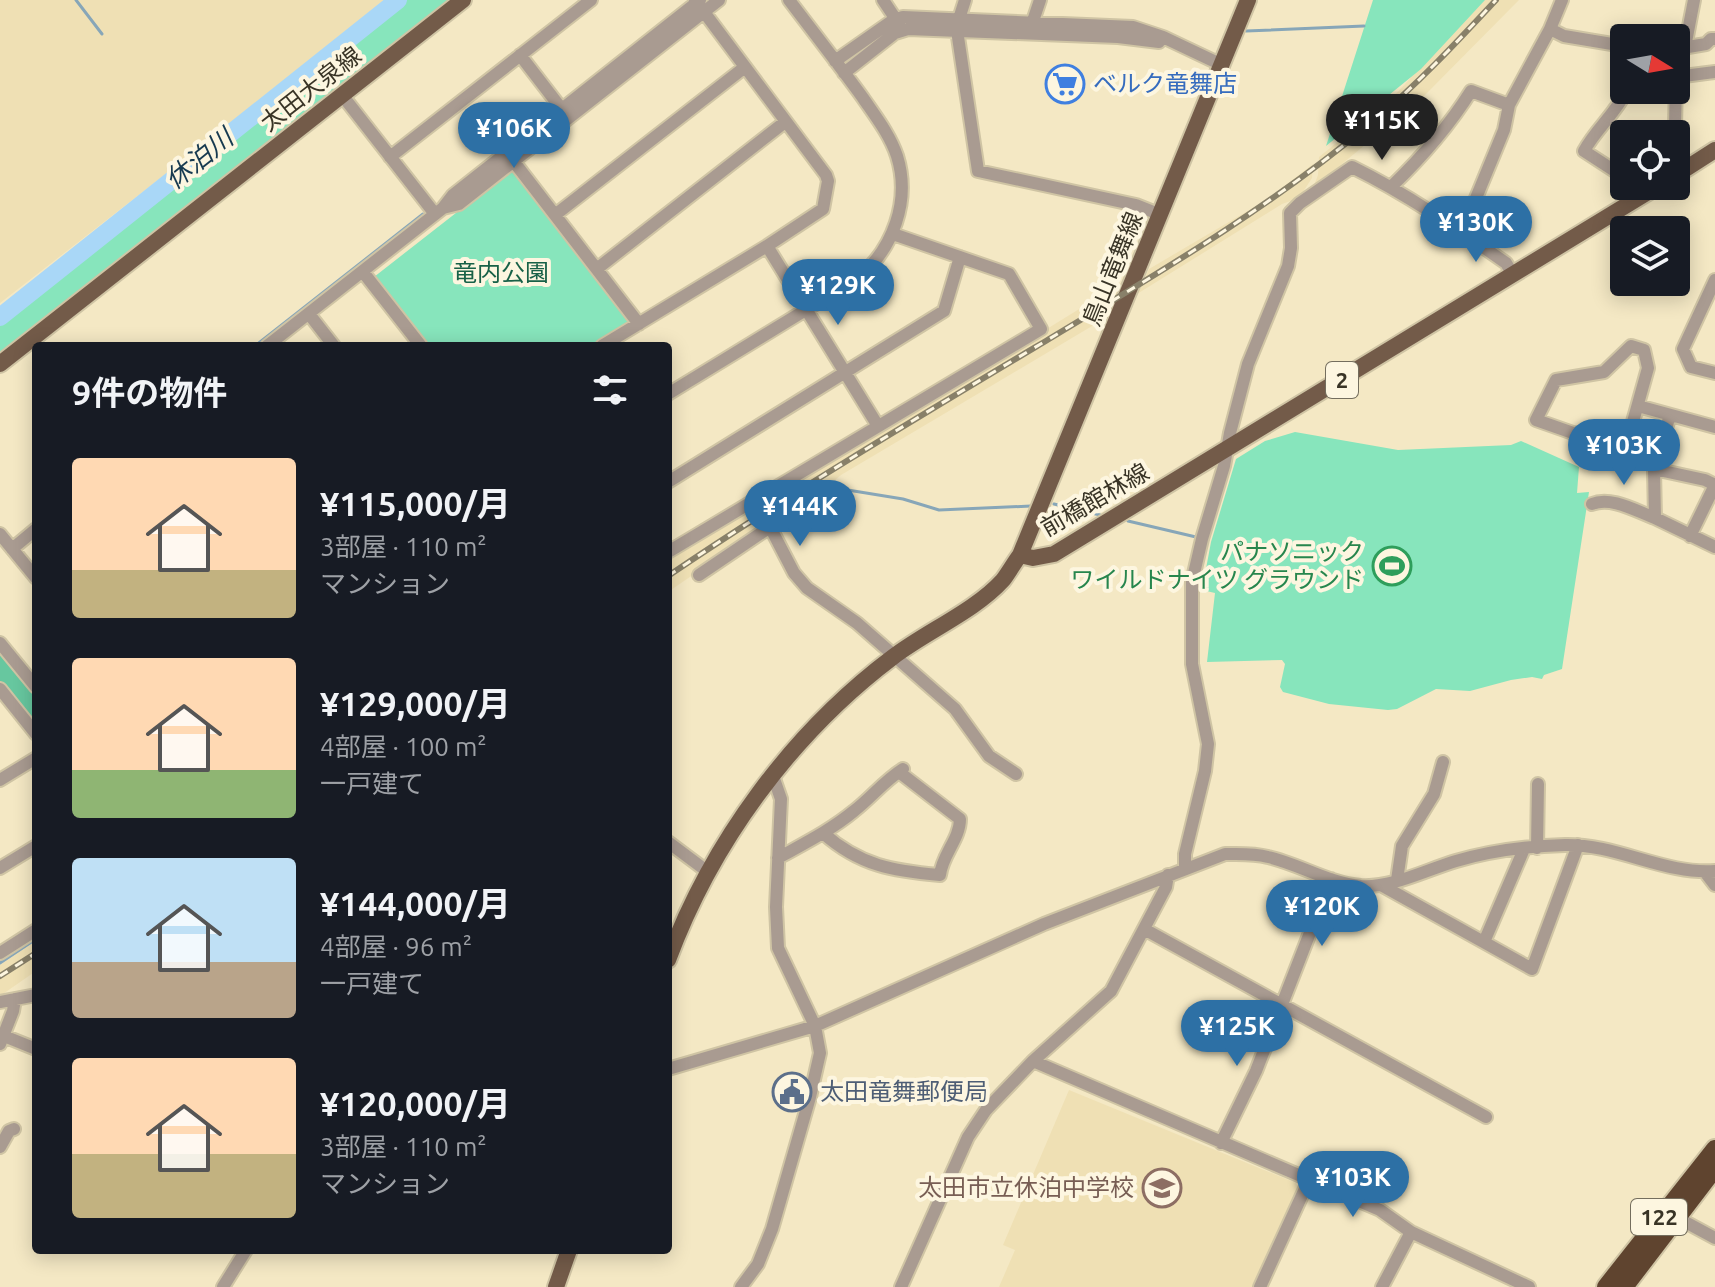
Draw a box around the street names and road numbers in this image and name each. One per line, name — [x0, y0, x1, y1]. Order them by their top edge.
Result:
street label: 太田大泉線 — [255, 41, 366, 136]
street label: 鳥山竜舞線 — [1078, 208, 1148, 330]
road number: 2 — [1326, 362, 1358, 398]
street label: 前橋館林線 — [1036, 458, 1153, 541]
road number: 122 — [1631, 1199, 1687, 1235]

